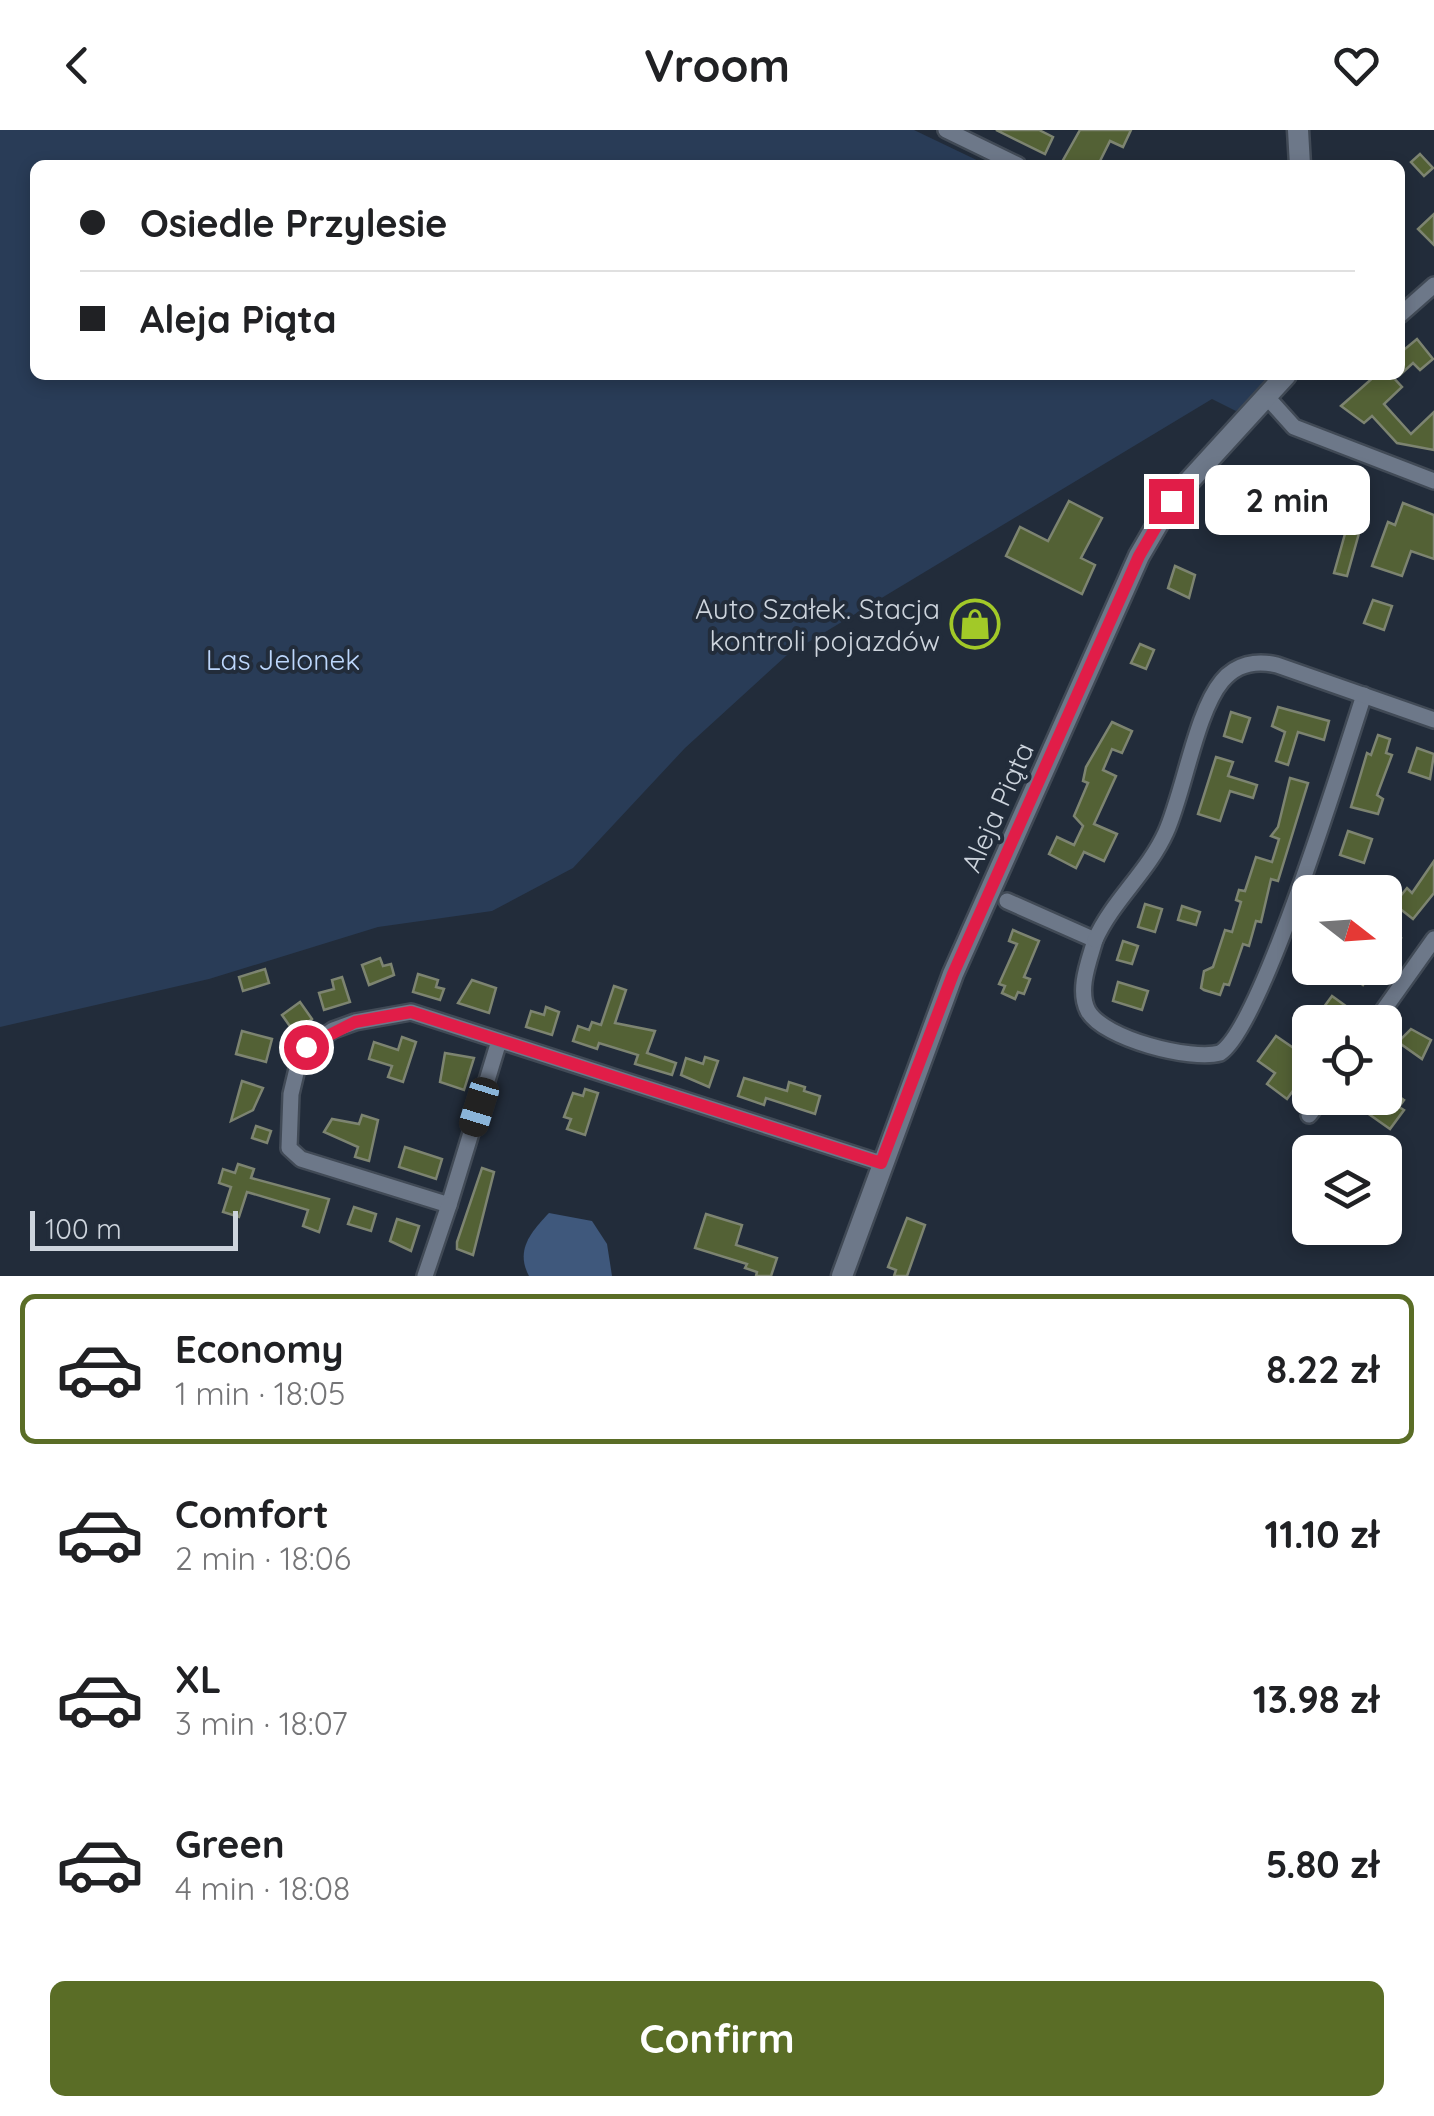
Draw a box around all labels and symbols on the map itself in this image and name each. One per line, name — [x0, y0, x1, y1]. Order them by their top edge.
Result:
callout: 2 min — [1206, 466, 1371, 536]
route end — [1149, 479, 1194, 524]
place label: Auto Szałek. Stacja kontroli pojazdów — [695, 591, 940, 658]
shop icon: Auto Szałek. Stacja kontroli pojazdów — [949, 598, 1001, 650]
park label: Las Jelonek — [206, 642, 360, 677]
street label: Aleja Piąta — [953, 737, 1041, 877]
north arrow — [1292, 875, 1402, 985]
route start — [284, 1025, 329, 1070]
car — [456, 1074, 502, 1140]
scale bar — [30, 1206, 238, 1250]

